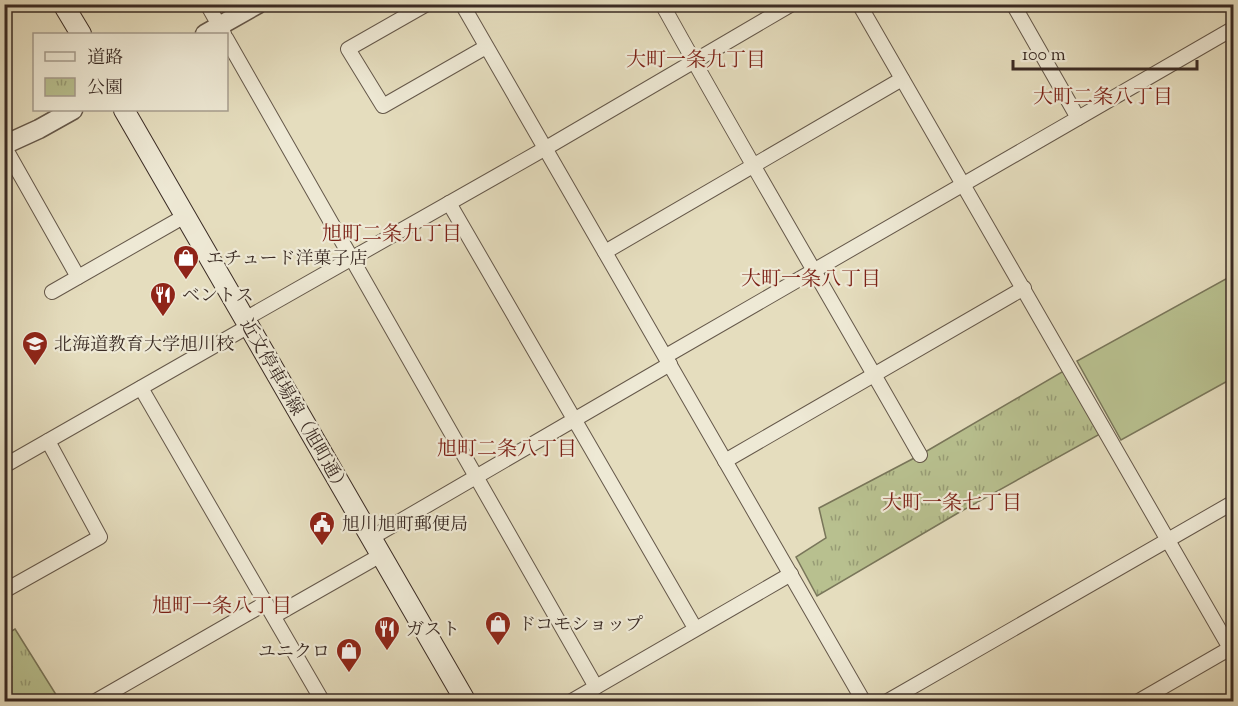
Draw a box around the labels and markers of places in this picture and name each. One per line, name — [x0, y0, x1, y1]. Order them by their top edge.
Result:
shop icon: エチュード洋菓子店 — [171, 243, 201, 281]
place label: エチュード洋菓子店 — [206, 247, 367, 273]
restaurant icon: ベントス — [148, 280, 178, 318]
place label: ベントス — [182, 284, 254, 310]
school or university icon: 北海道教育大学旭川校 — [20, 329, 50, 367]
place label: 北海道教育大学旭川校 — [54, 333, 234, 359]
public building icon: 旭川旭町郵便局 — [307, 509, 337, 547]
place label: 旭川旭町郵便局 — [342, 513, 468, 539]
shop icon: ドコモショップ — [483, 609, 513, 647]
place label: ドコモショップ — [518, 613, 643, 639]
restaurant icon: ガスト — [372, 614, 402, 652]
place label: ガスト — [406, 618, 460, 644]
shop icon: ユニクロ — [334, 636, 364, 674]
place label: ユニクロ — [258, 640, 330, 666]

